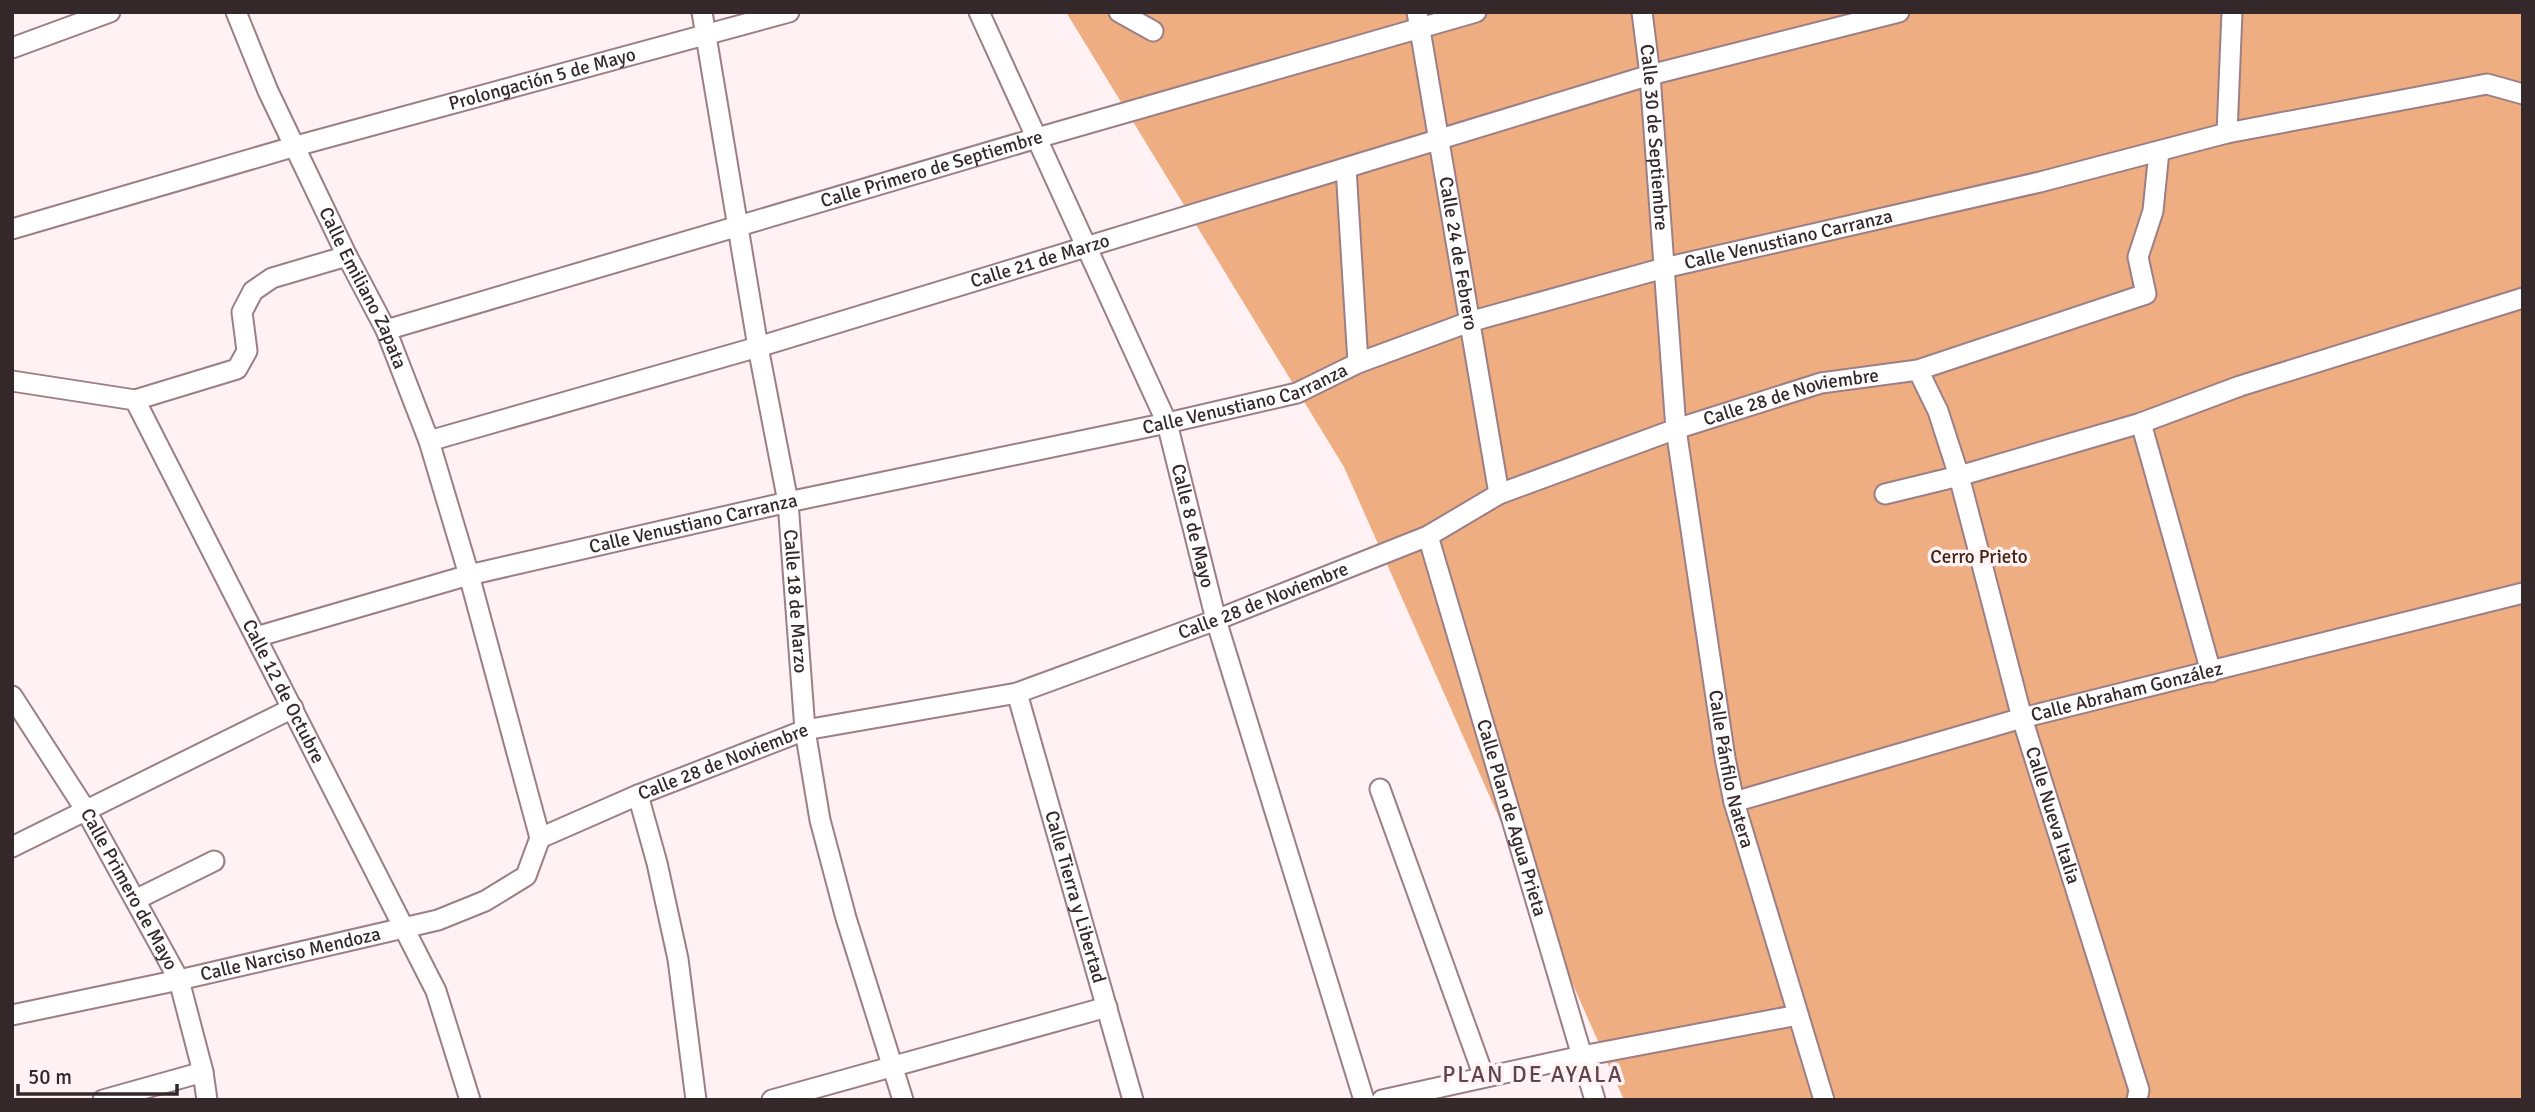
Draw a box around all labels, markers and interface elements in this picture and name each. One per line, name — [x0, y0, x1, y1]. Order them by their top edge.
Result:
street label: Prolongación 5 de Mayo — [446, 42, 638, 116]
street label: Calle 30 de Septiembre — [1634, 43, 1673, 231]
street label: Calle Primero de Septiembre — [818, 125, 1046, 213]
street label: Calle 24 de Febrero — [1433, 175, 1483, 332]
street label: Calle Emiliano Zapata — [313, 203, 412, 372]
street label: Calle Venustiano Carranza — [1682, 204, 1895, 275]
street label: Calle 21 de Marzo — [968, 228, 1113, 294]
street label: Calle Venustiano Carranza — [1140, 358, 1352, 440]
street label: Calle 28 de Noviembre — [1700, 363, 1880, 432]
street label: Calle 8 de Mayo — [1166, 461, 1220, 591]
street label: Calle Venustiano Carranza — [587, 488, 800, 559]
street label: Calle 18 de Marzo — [778, 528, 813, 674]
park label: Cerro Prieto — [1930, 545, 2028, 569]
street label: Calle 28 de Noviembre — [1175, 557, 1352, 645]
street label: Calle 12 de Octubre — [237, 615, 330, 768]
street label: Calle Abraham González — [2028, 656, 2225, 727]
street label: Calle Pánfilo Natera — [1703, 688, 1759, 851]
street label: Calle Plan de Agua Prieta — [1471, 716, 1552, 919]
street label: Calle 28 de Noviembre — [634, 718, 812, 806]
street label: Calle Nueva Italia — [2020, 744, 2085, 887]
street label: Calle Primero de Mayo — [75, 804, 183, 974]
street label: Calle Tierra y Libertad — [1039, 808, 1111, 986]
street label: Calle Narciso Mendoza — [198, 922, 383, 987]
scale bar — [18, 1052, 177, 1096]
district label: PLAN DE AYALA — [1442, 1060, 1624, 1089]
text: 50 m — [28, 1064, 72, 1090]

